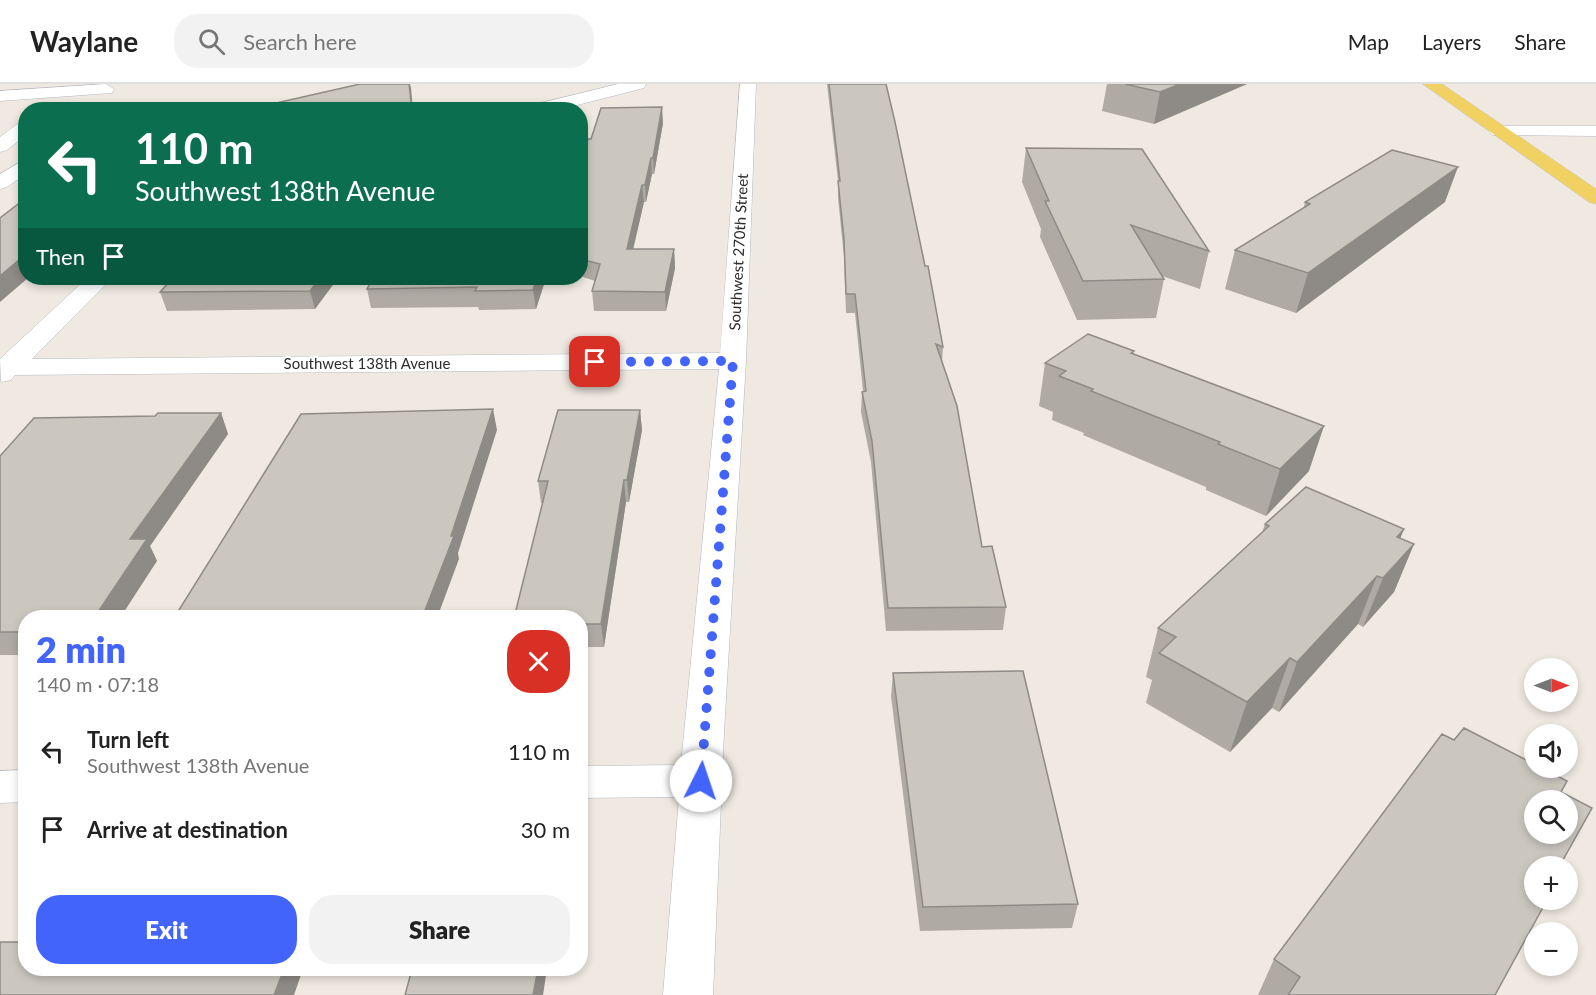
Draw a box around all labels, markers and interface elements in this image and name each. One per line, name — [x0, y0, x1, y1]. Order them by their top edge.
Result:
search box — [174, 14, 594, 68]
text: Waylane — [30, 24, 138, 58]
icon: search — [195, 25, 228, 58]
text: Search here — [243, 28, 357, 55]
text: Map — [1348, 29, 1389, 54]
text: Layers — [1422, 29, 1481, 54]
text: Share — [1514, 29, 1566, 54]
text: 110 m — [135, 123, 253, 173]
icon: left — [36, 126, 114, 204]
street label: Southwest 270th Street — [725, 172, 751, 331]
text: Southwest 138th Avenue — [135, 174, 435, 207]
icon: arrive — [97, 240, 130, 273]
text: Then — [36, 243, 85, 270]
pin — [569, 336, 620, 387]
icon: arrive — [578, 345, 611, 378]
street label: Southwest 138th Avenue — [284, 354, 450, 372]
text: 2 min — [36, 627, 126, 671]
button: close — [507, 630, 570, 693]
north arrow — [1524, 658, 1578, 712]
map controls — [1524, 658, 1578, 976]
text: 140 m · 07:18 — [36, 672, 159, 696]
button: sound — [1524, 724, 1578, 778]
text: Turn left — [87, 726, 169, 753]
icon: left — [36, 735, 69, 768]
text: 110 m — [508, 738, 570, 765]
position arrow — [669, 749, 733, 813]
text: Southwest 138th Avenue — [87, 753, 309, 777]
button: search — [1524, 790, 1578, 844]
icon: arrive — [36, 813, 69, 846]
text: Arrive at destination — [87, 816, 288, 843]
text: 30 m — [521, 816, 570, 843]
button: + — [1524, 856, 1578, 910]
button: Exit — [36, 895, 297, 964]
button: Share — [309, 895, 570, 964]
button: − — [1524, 922, 1578, 976]

